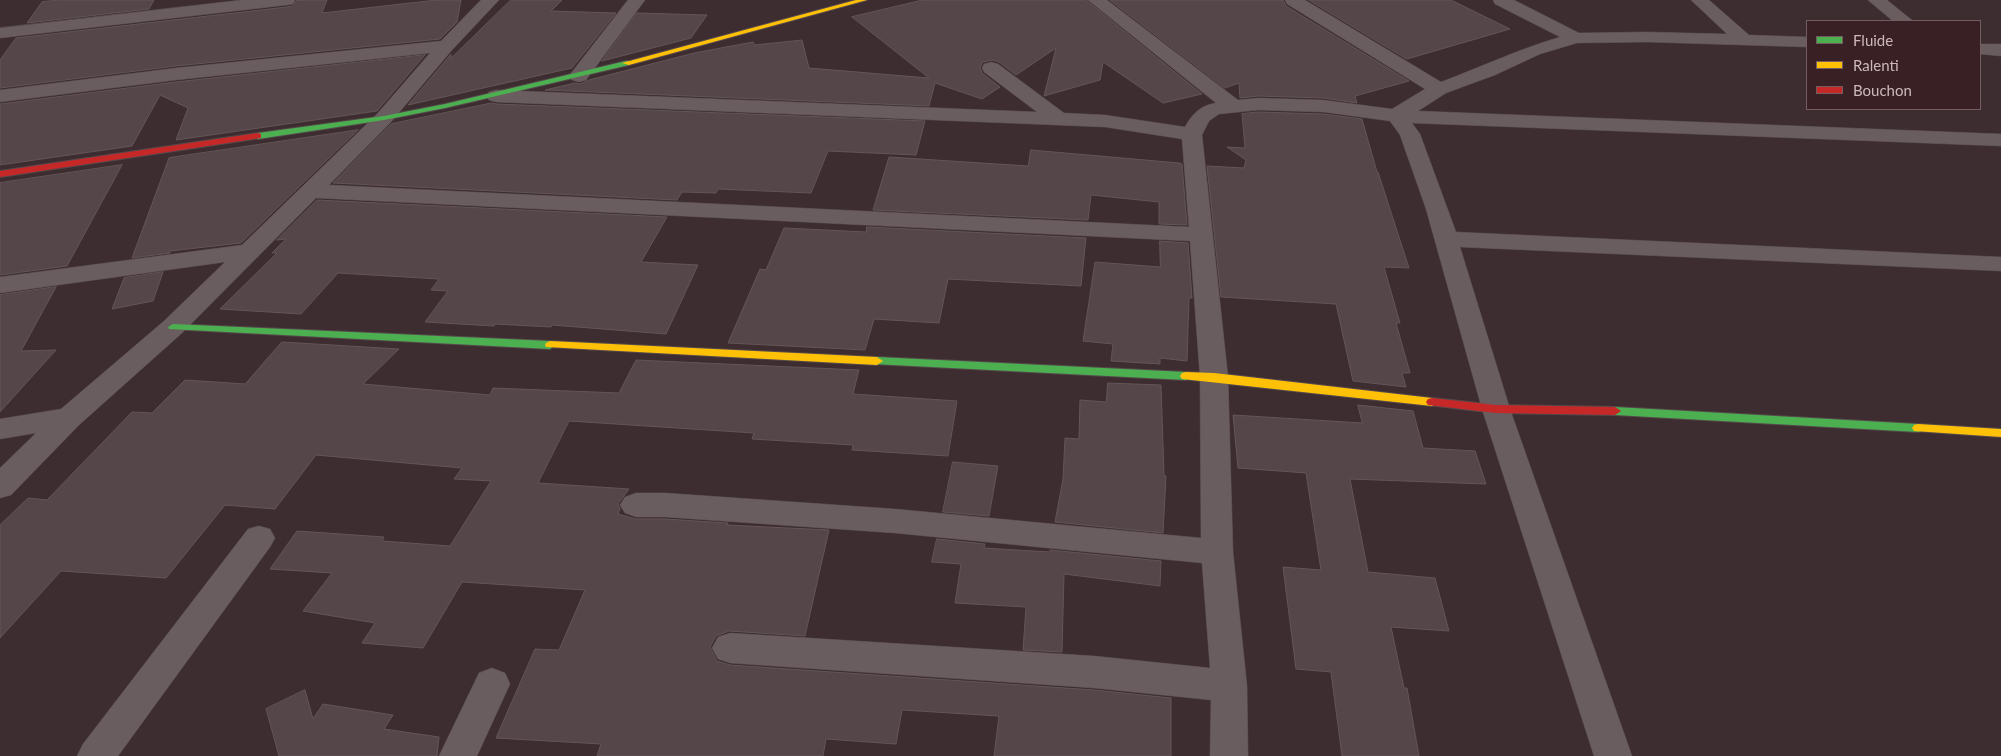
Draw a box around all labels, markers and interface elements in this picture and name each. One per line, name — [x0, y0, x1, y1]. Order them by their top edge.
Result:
legend — [1806, 20, 1981, 110]
text: Fluide — [1853, 31, 1893, 49]
text: Ralenti — [1853, 56, 1899, 74]
text: Bouchon — [1853, 81, 1912, 99]

